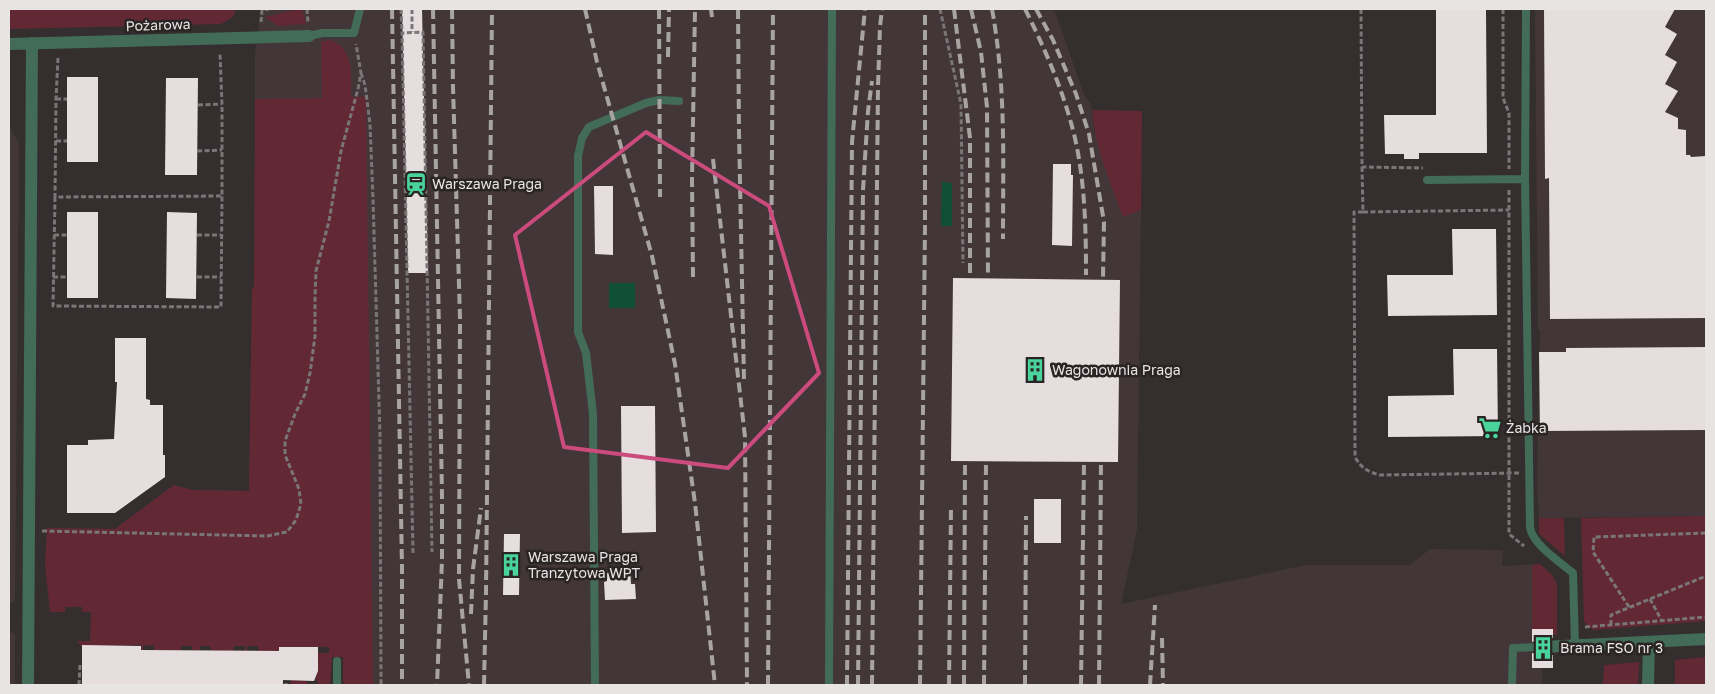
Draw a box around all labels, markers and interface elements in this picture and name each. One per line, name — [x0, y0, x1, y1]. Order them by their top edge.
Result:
street label: Pożarowa — [125, 15, 191, 34]
station icon: Warszawa Praga — [403, 171, 429, 197]
place label: Warszawa Praga — [432, 175, 542, 192]
building icon: Wagonownia Praga — [1022, 357, 1048, 383]
place label: Wagonownia Praga — [1052, 361, 1181, 378]
supermarket icon: Żabka — [1477, 415, 1503, 441]
place label: Żabka — [1506, 419, 1547, 436]
place label: Warszawa Praga Tranzytowa WPT — [528, 548, 641, 581]
building icon: Warszawa Praga Tranzytowa WPT — [498, 552, 524, 578]
building icon: Brama FSO nr 3 — [1530, 635, 1556, 661]
place label: Brama FSO nr 3 — [1560, 639, 1663, 656]

